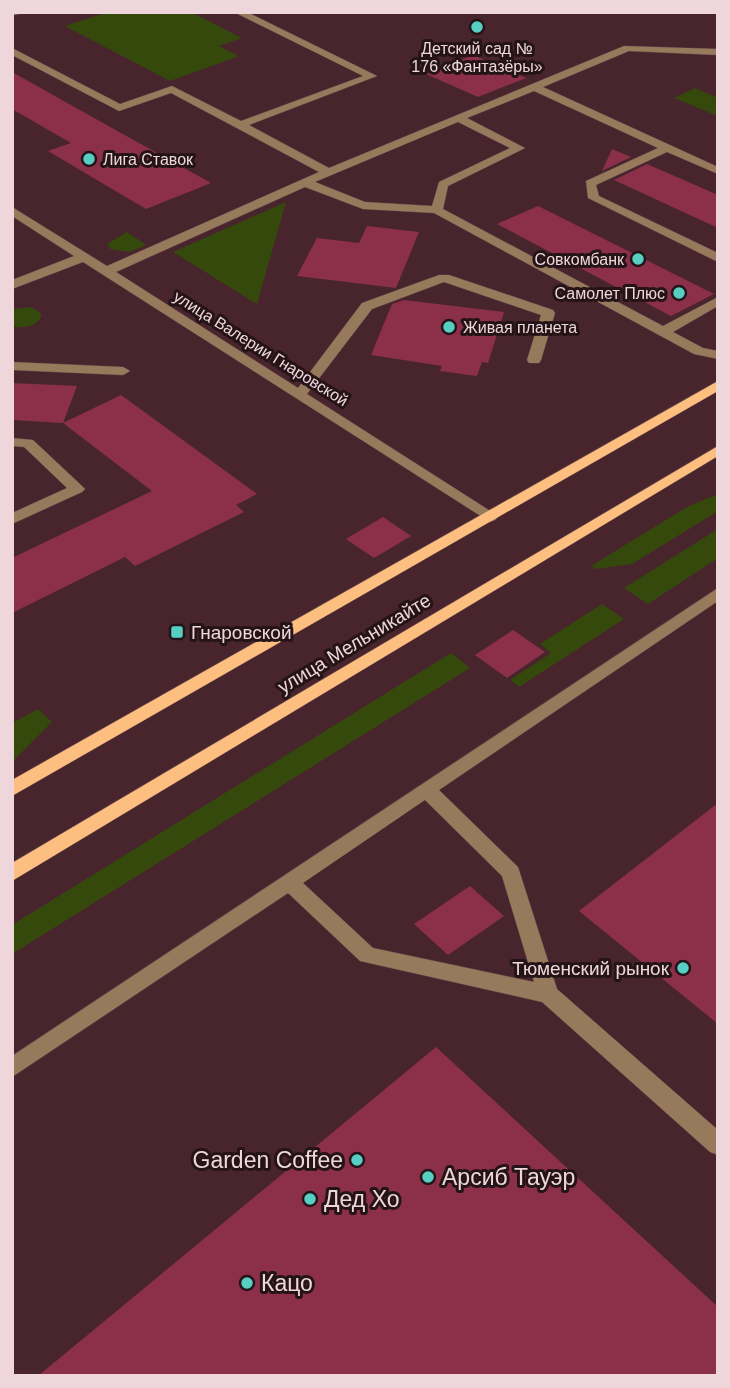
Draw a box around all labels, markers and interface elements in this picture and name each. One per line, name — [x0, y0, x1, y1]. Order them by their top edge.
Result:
marker: Детский сад № 176 «Фантазёры» — [469, 19, 485, 35]
place label: Детский сад № 176 «Фантазёры» — [411, 40, 543, 75]
marker: Лига Ставок — [81, 151, 97, 167]
place label: Лига Ставок — [103, 151, 194, 168]
place label: Совкомбанк — [535, 251, 625, 268]
marker: Совкомбанк — [630, 251, 646, 267]
place label: Самолет Плюс — [555, 285, 665, 302]
marker: Самолет Плюс — [671, 285, 687, 301]
street label: улица Валерии Гнаровской — [171, 288, 351, 409]
marker: Живая планета — [441, 319, 457, 335]
place label: Живая планета — [463, 319, 577, 336]
street label: улица Мельникайте — [274, 589, 434, 697]
place label: Гнаровской — [191, 622, 292, 643]
marker: Гнаровской — [169, 624, 185, 640]
place label: Тюменский рынок — [512, 958, 670, 979]
marker: Тюменский рынок — [675, 960, 691, 976]
place label: Garden Coffee — [193, 1147, 343, 1173]
marker: Garden Coffee — [349, 1152, 365, 1168]
place label: Арсиб Тауэр — [442, 1164, 575, 1190]
marker: Арсиб Тауэр — [420, 1169, 436, 1185]
place label: Дед Хо — [324, 1186, 400, 1212]
marker: Дед Хо — [302, 1191, 318, 1207]
place label: Кацо — [261, 1270, 313, 1296]
marker: Кацо — [239, 1275, 255, 1291]

